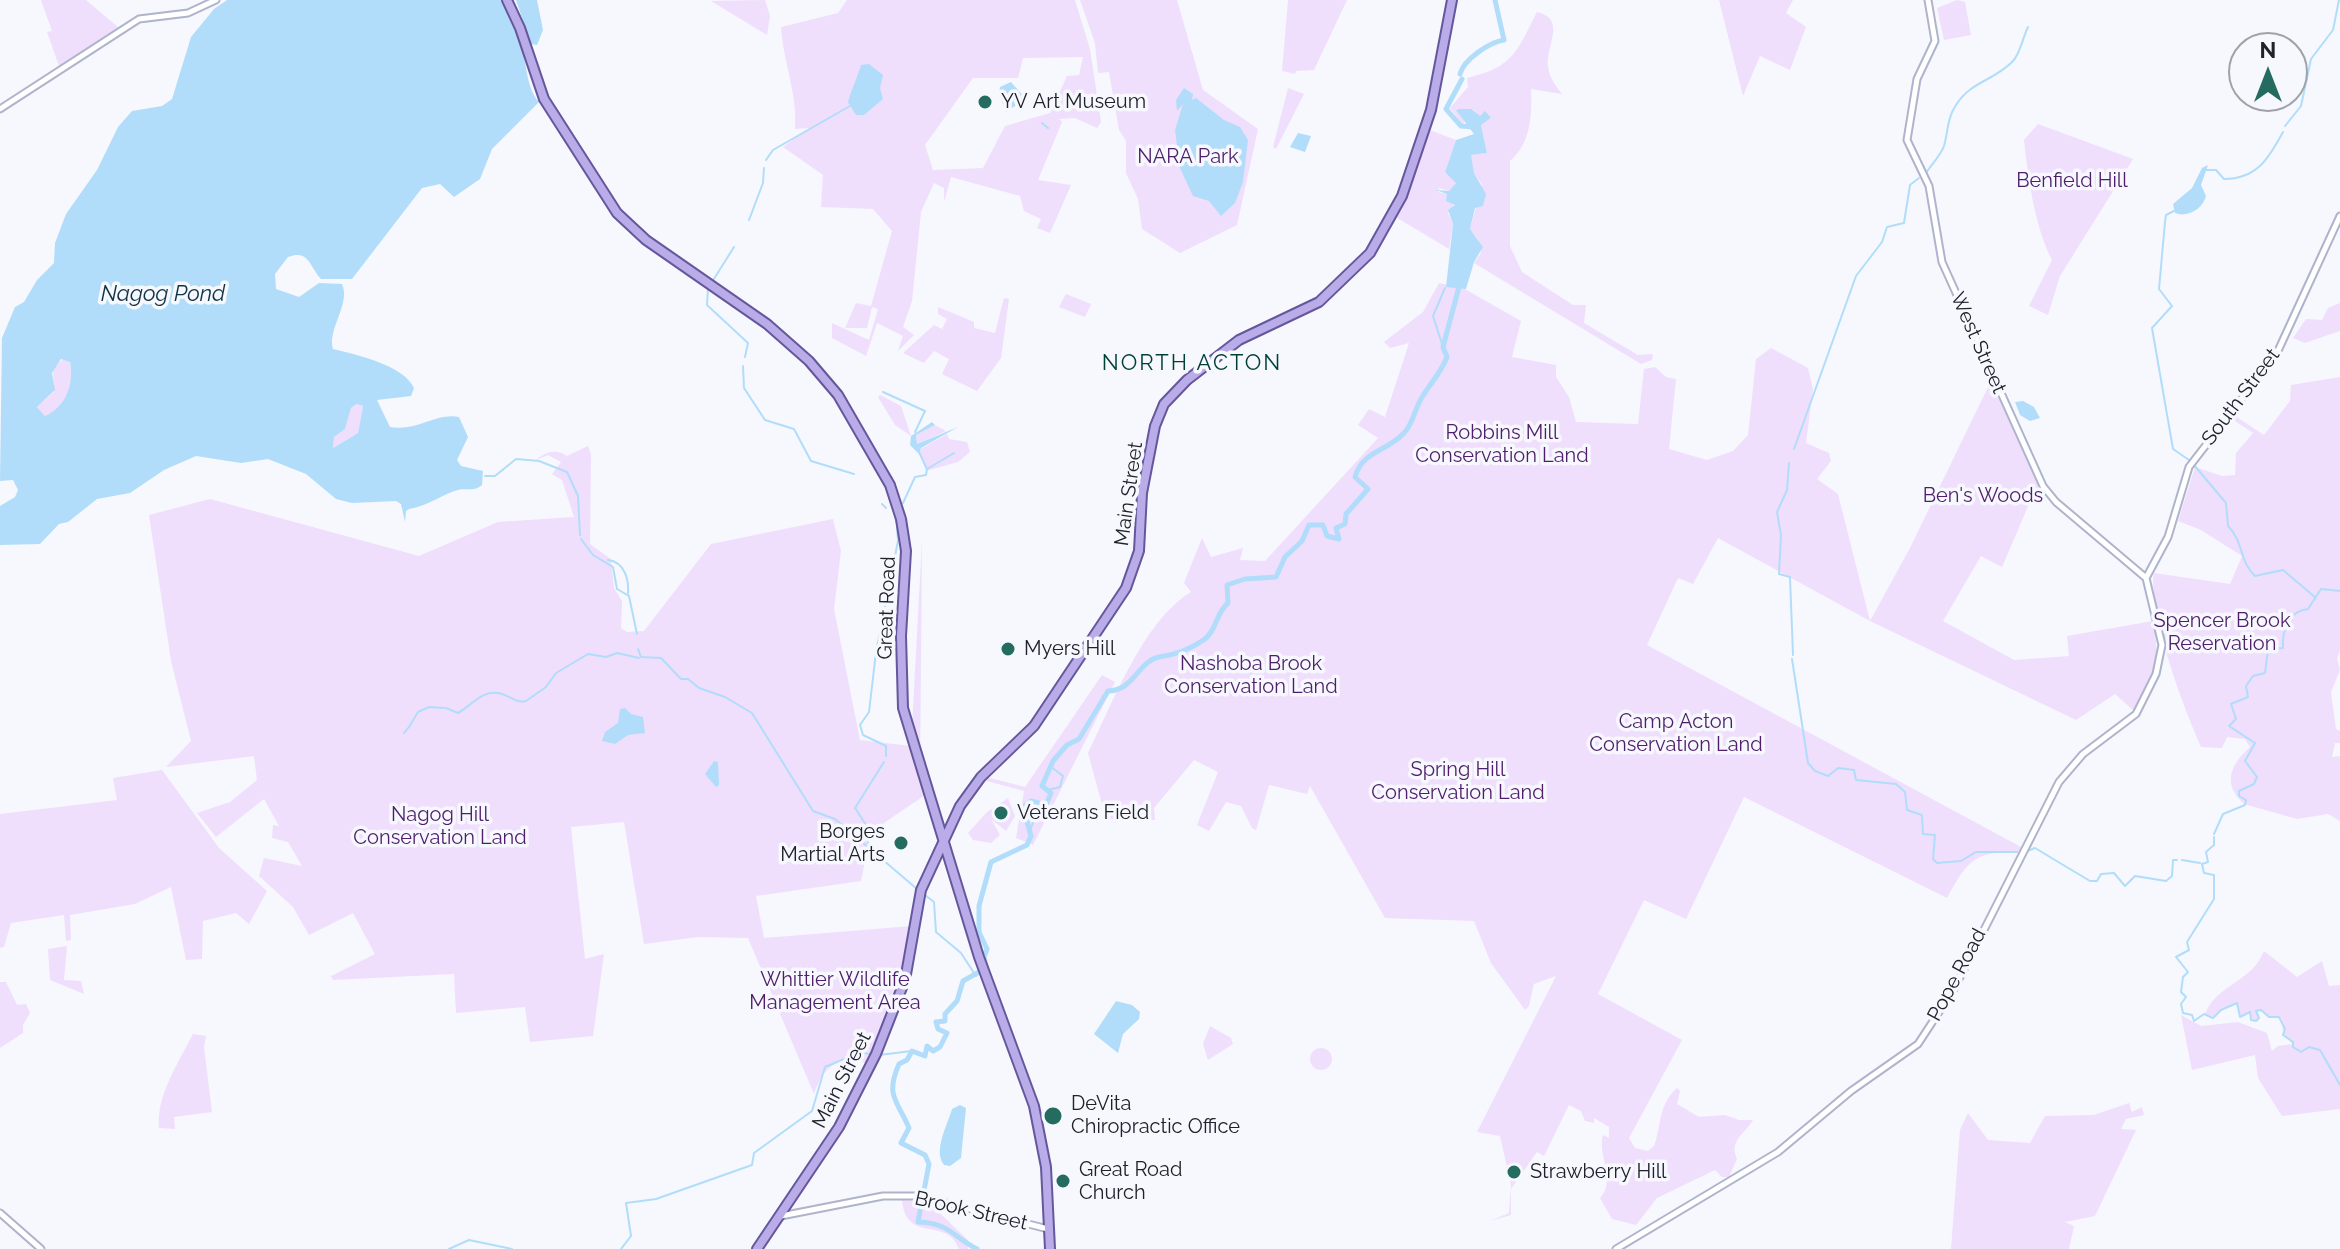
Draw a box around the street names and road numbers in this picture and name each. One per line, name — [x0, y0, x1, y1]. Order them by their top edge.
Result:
street label: West Street — [1945, 289, 2011, 397]
street label: South Street — [2197, 344, 2285, 450]
street label: Main Street — [1110, 440, 1148, 548]
street label: Great Road — [873, 556, 901, 660]
street label: Pope Road — [1923, 925, 1991, 1025]
street label: Main Street — [807, 1028, 877, 1132]
street label: Brook Street — [912, 1186, 1030, 1236]

